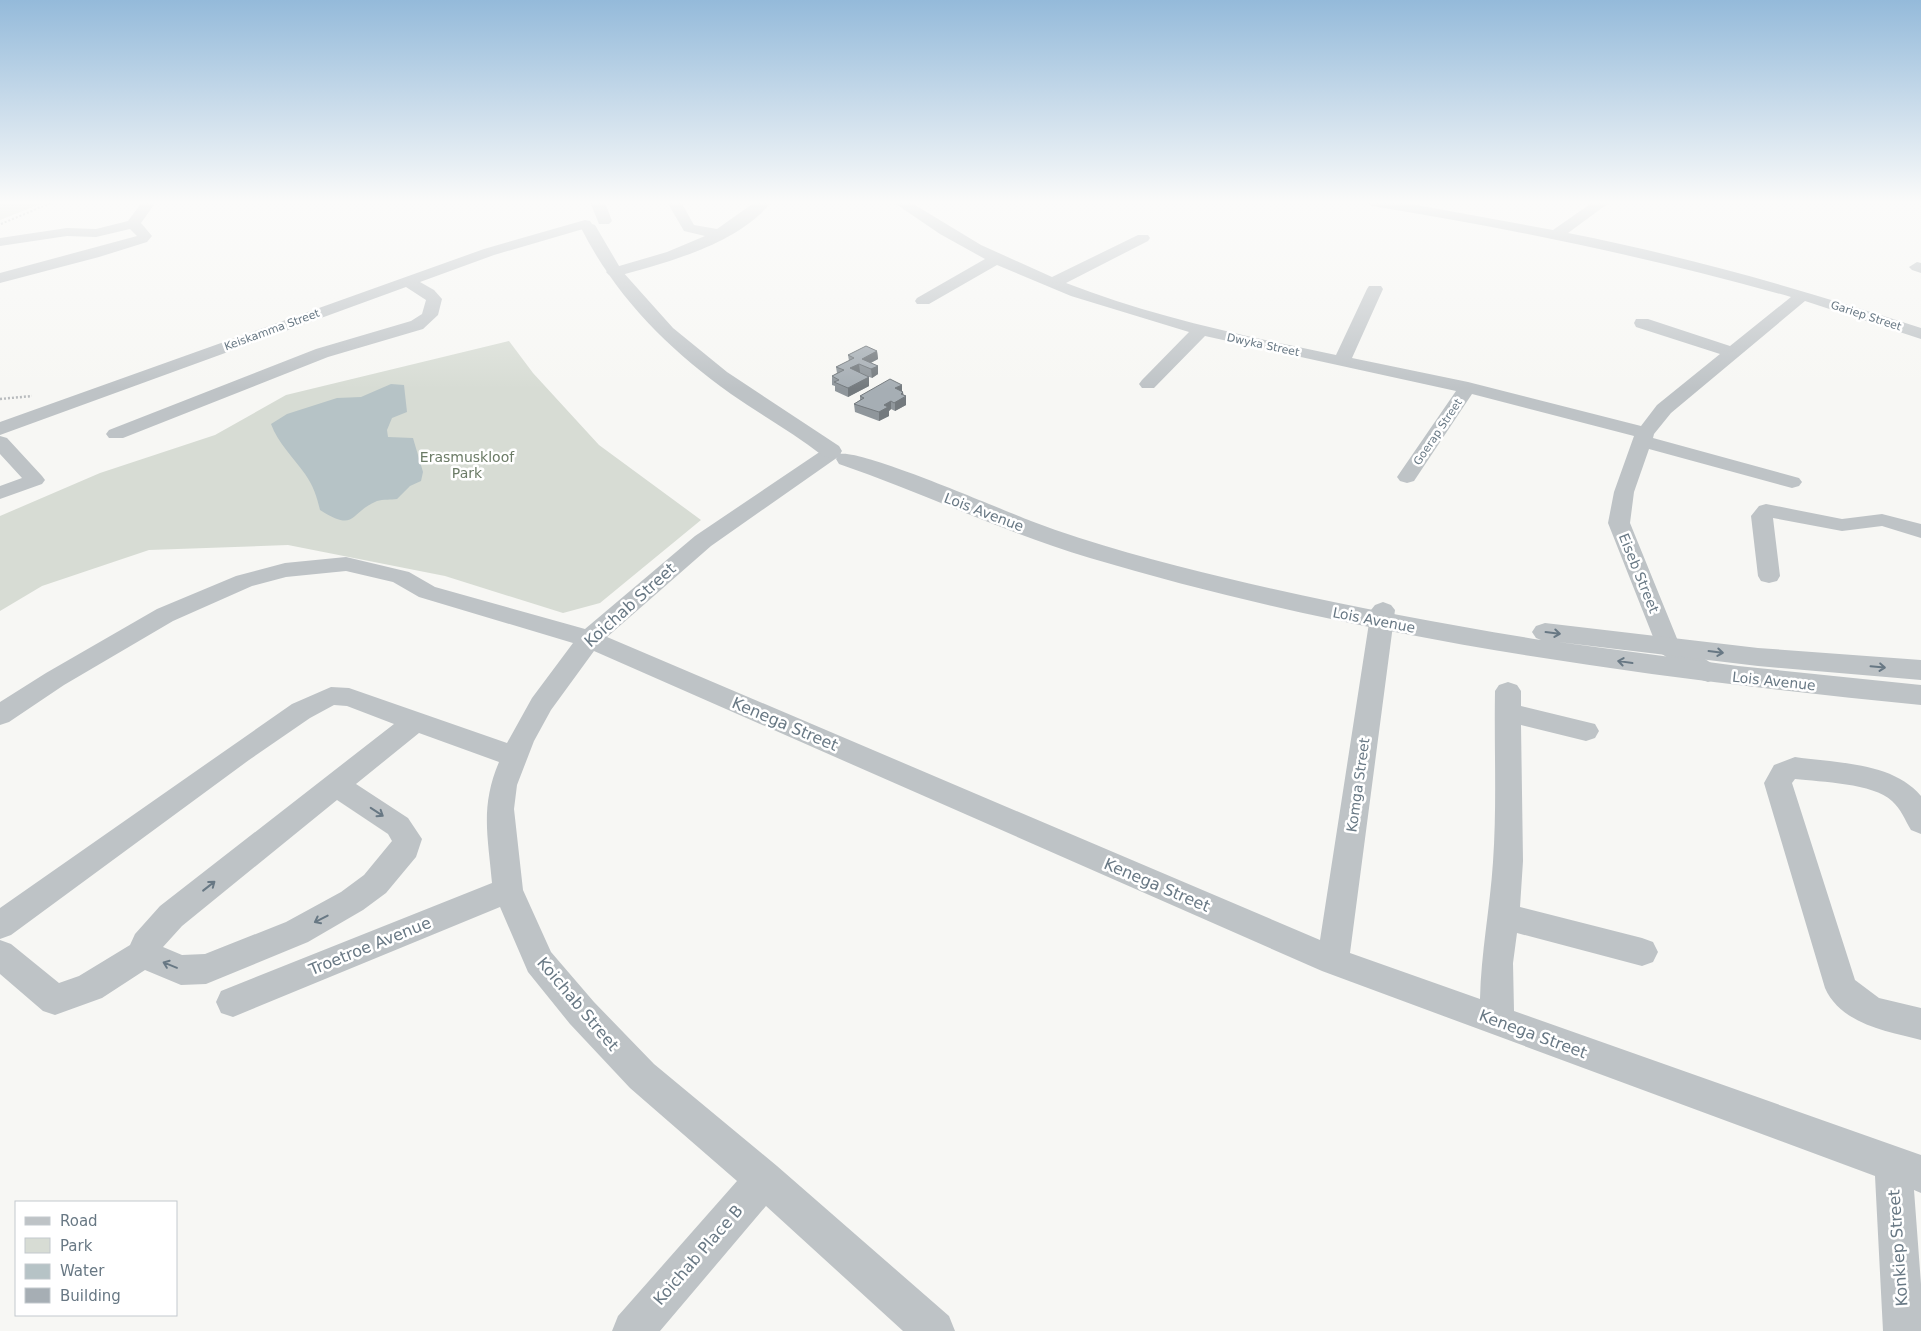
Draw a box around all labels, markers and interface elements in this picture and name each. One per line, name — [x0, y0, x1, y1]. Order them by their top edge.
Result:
street label: Gariep Street — [1829, 298, 1904, 334]
street label: Keiskamma Street — [223, 307, 322, 353]
street label: Dwyka Street — [1226, 331, 1301, 359]
street label: Goerap Street — [1411, 396, 1465, 468]
park label: Erasmuskloof Park — [420, 449, 515, 481]
street label: Lois Avenue — [942, 490, 1026, 534]
street label: Eiseb Street — [1616, 531, 1662, 616]
street label: Koichab Street — [580, 559, 680, 651]
street label: Lois Avenue — [1331, 604, 1417, 636]
one-way arrow — [1545, 628, 1561, 638]
one-way arrow — [1708, 647, 1724, 657]
one-way arrow — [1617, 656, 1633, 666]
one-way arrow — [1870, 662, 1886, 671]
street label: Lois Avenue — [1732, 669, 1816, 693]
street label: Kenega Street — [729, 693, 841, 755]
street label: Komga Street — [1343, 736, 1373, 833]
one-way arrow — [369, 807, 383, 817]
street label: Kenega Street — [1101, 854, 1213, 916]
one-way arrow — [202, 880, 215, 891]
street label: Troetroe Avenue — [305, 913, 434, 980]
one-way arrow — [314, 914, 329, 924]
street label: Koichab Street — [533, 953, 623, 1055]
one-way arrow — [163, 960, 178, 969]
street label: Kenega Street — [1477, 1006, 1589, 1062]
street label: Konkiep Street — [1884, 1189, 1912, 1307]
legend — [15, 1201, 178, 1316]
street label: Koichab Place B — [649, 1201, 747, 1309]
text: Road — [60, 1212, 98, 1230]
text: Park — [60, 1237, 93, 1255]
text: Water — [60, 1262, 105, 1280]
text: Building — [60, 1287, 121, 1305]

